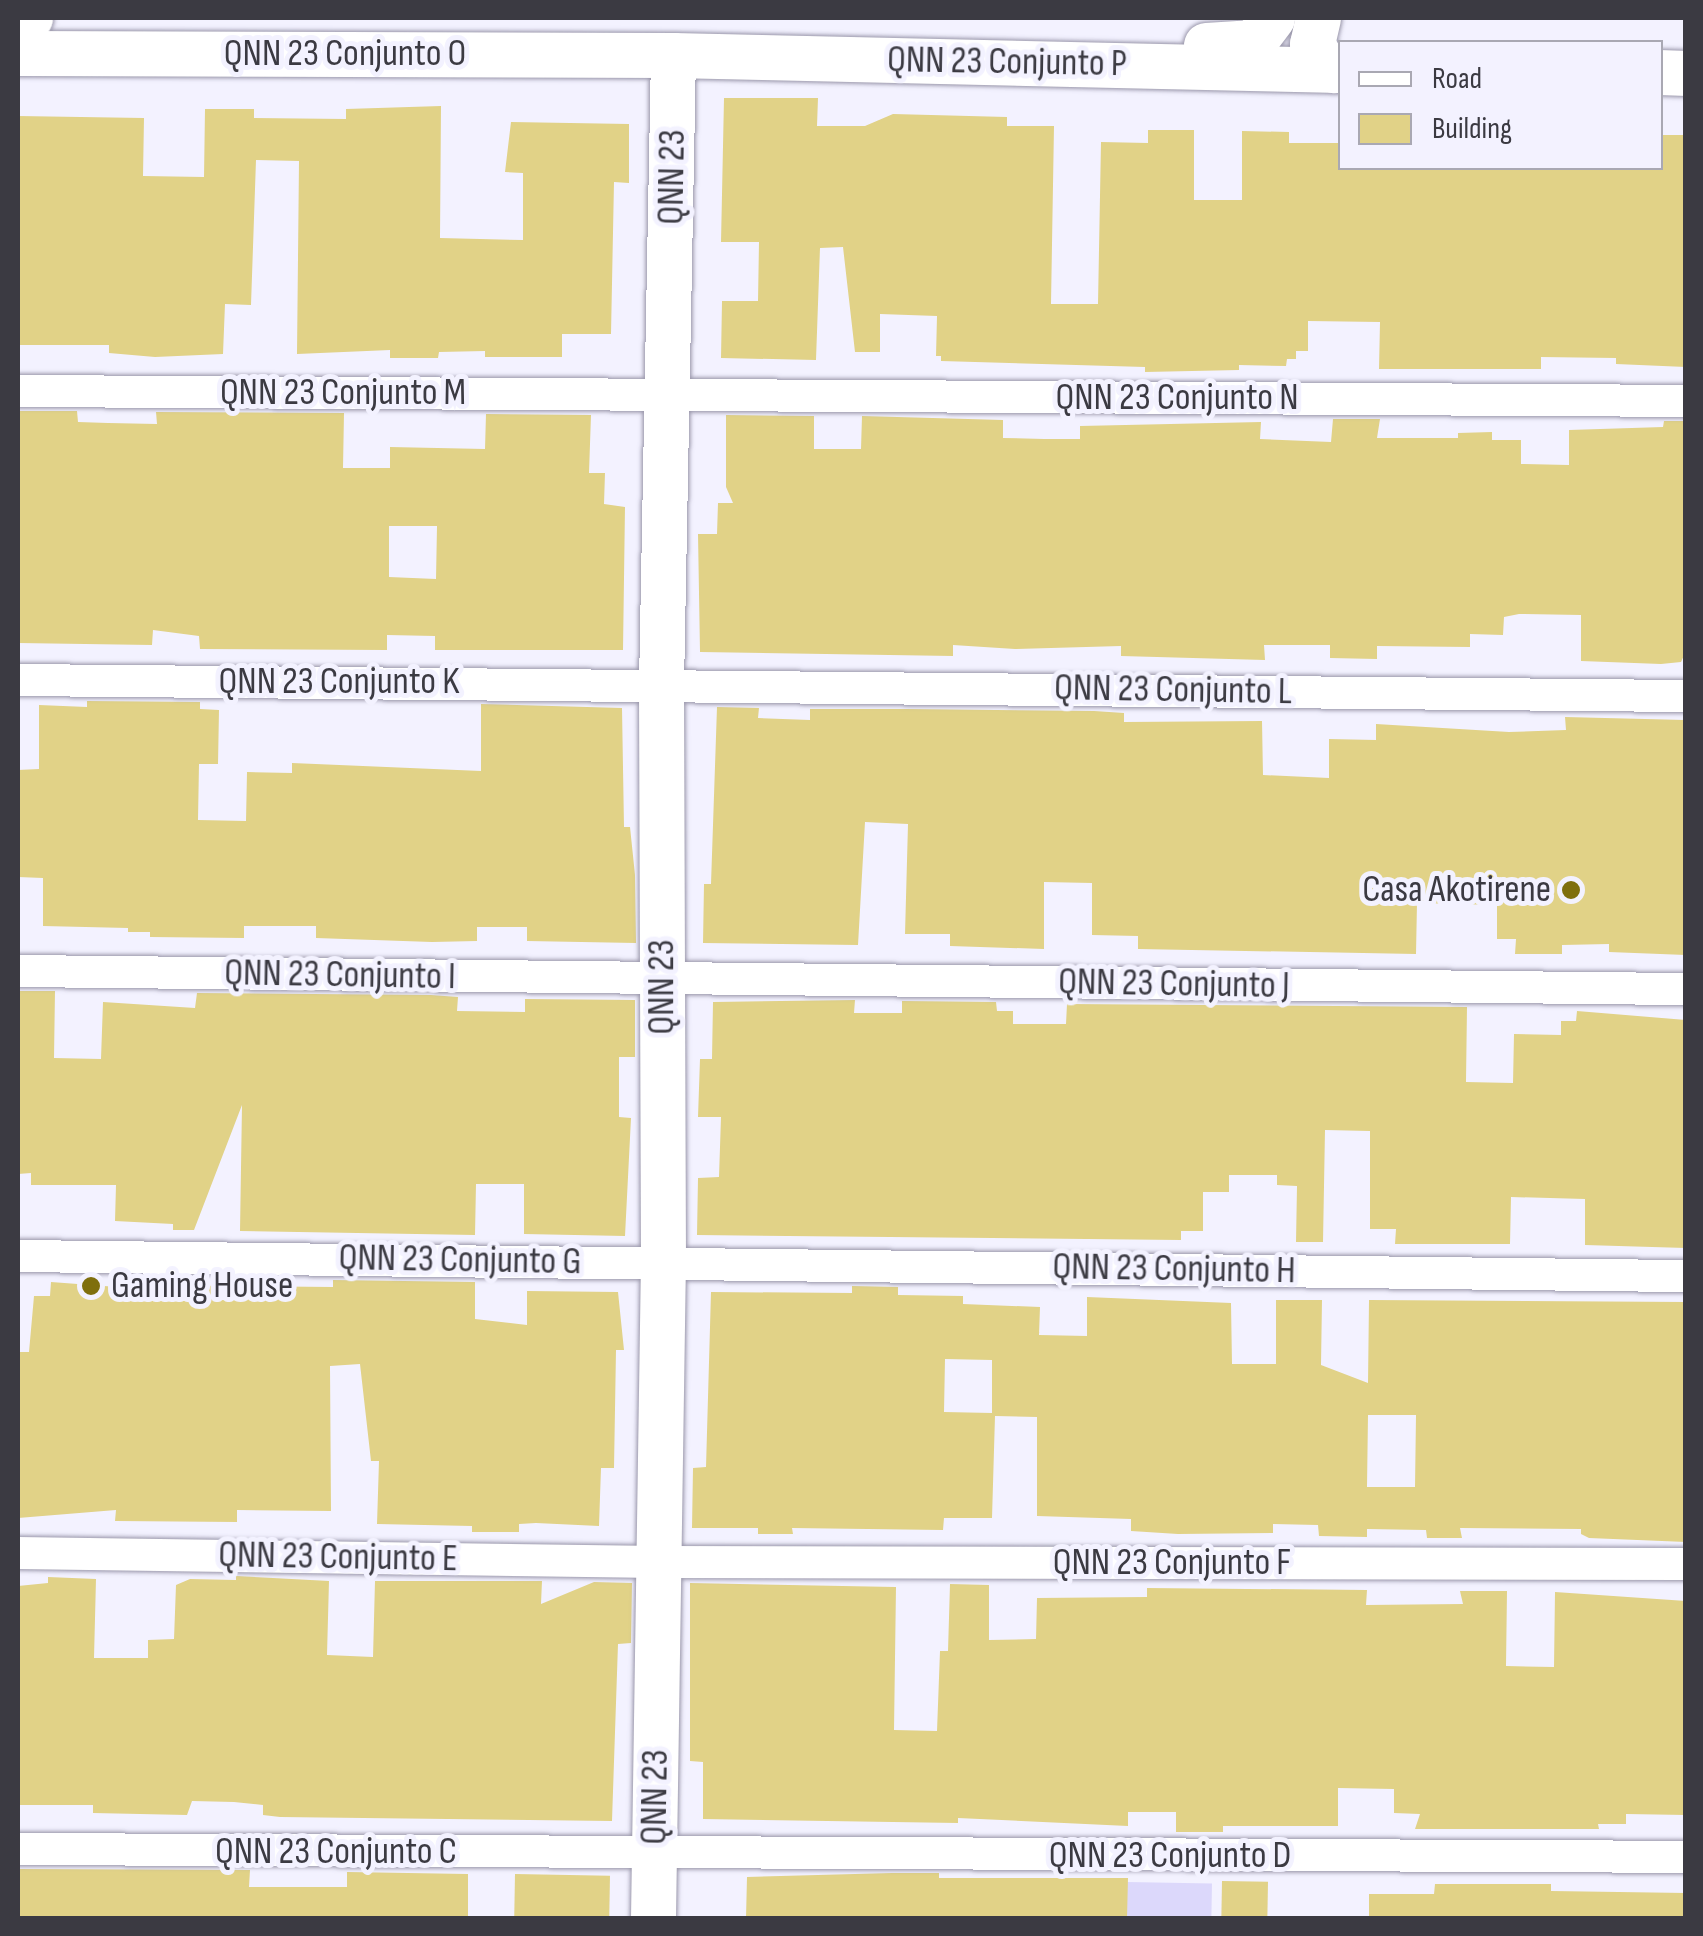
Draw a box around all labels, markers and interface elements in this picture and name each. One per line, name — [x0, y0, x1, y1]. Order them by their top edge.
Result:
street label: QNN 23 Conjunto O — [224, 31, 466, 77]
street label: QNN 23 Conjunto P — [887, 37, 1127, 87]
legend — [1338, 40, 1663, 170]
text: Road — [1432, 61, 1482, 97]
text: Building — [1432, 111, 1512, 147]
street label: QNN 23 — [648, 129, 696, 225]
street label: QNN 23 Conjunto M — [220, 370, 466, 416]
street label: QNN 23 Conjunto N — [1055, 375, 1299, 421]
street label: QNN 23 Conjunto K — [219, 659, 459, 705]
street label: QNN 23 Conjunto L — [1054, 665, 1292, 715]
place label: Casa Akotirene — [1362, 867, 1551, 913]
marker: Casa Akotirene — [1560, 879, 1582, 901]
street label: QNN 23 — [639, 939, 685, 1035]
street label: QNN 23 Conjunto I — [224, 950, 456, 1000]
street label: QNN 23 Conjunto J — [1058, 959, 1290, 1009]
street label: QNN 23 Conjunto G — [338, 1235, 582, 1285]
street label: QNN 23 Conjunto H — [1052, 1244, 1296, 1294]
place label: Gaming House — [111, 1263, 293, 1309]
marker: Gaming House — [80, 1275, 102, 1297]
street label: QNN 23 Conjunto E — [218, 1532, 458, 1582]
street label: QNN 23 Conjunto F — [1053, 1540, 1291, 1586]
street label: QNN 23 — [631, 1749, 679, 1845]
street label: QNN 23 Conjunto C — [215, 1829, 457, 1875]
street label: QNN 23 Conjunto D — [1049, 1833, 1291, 1879]

